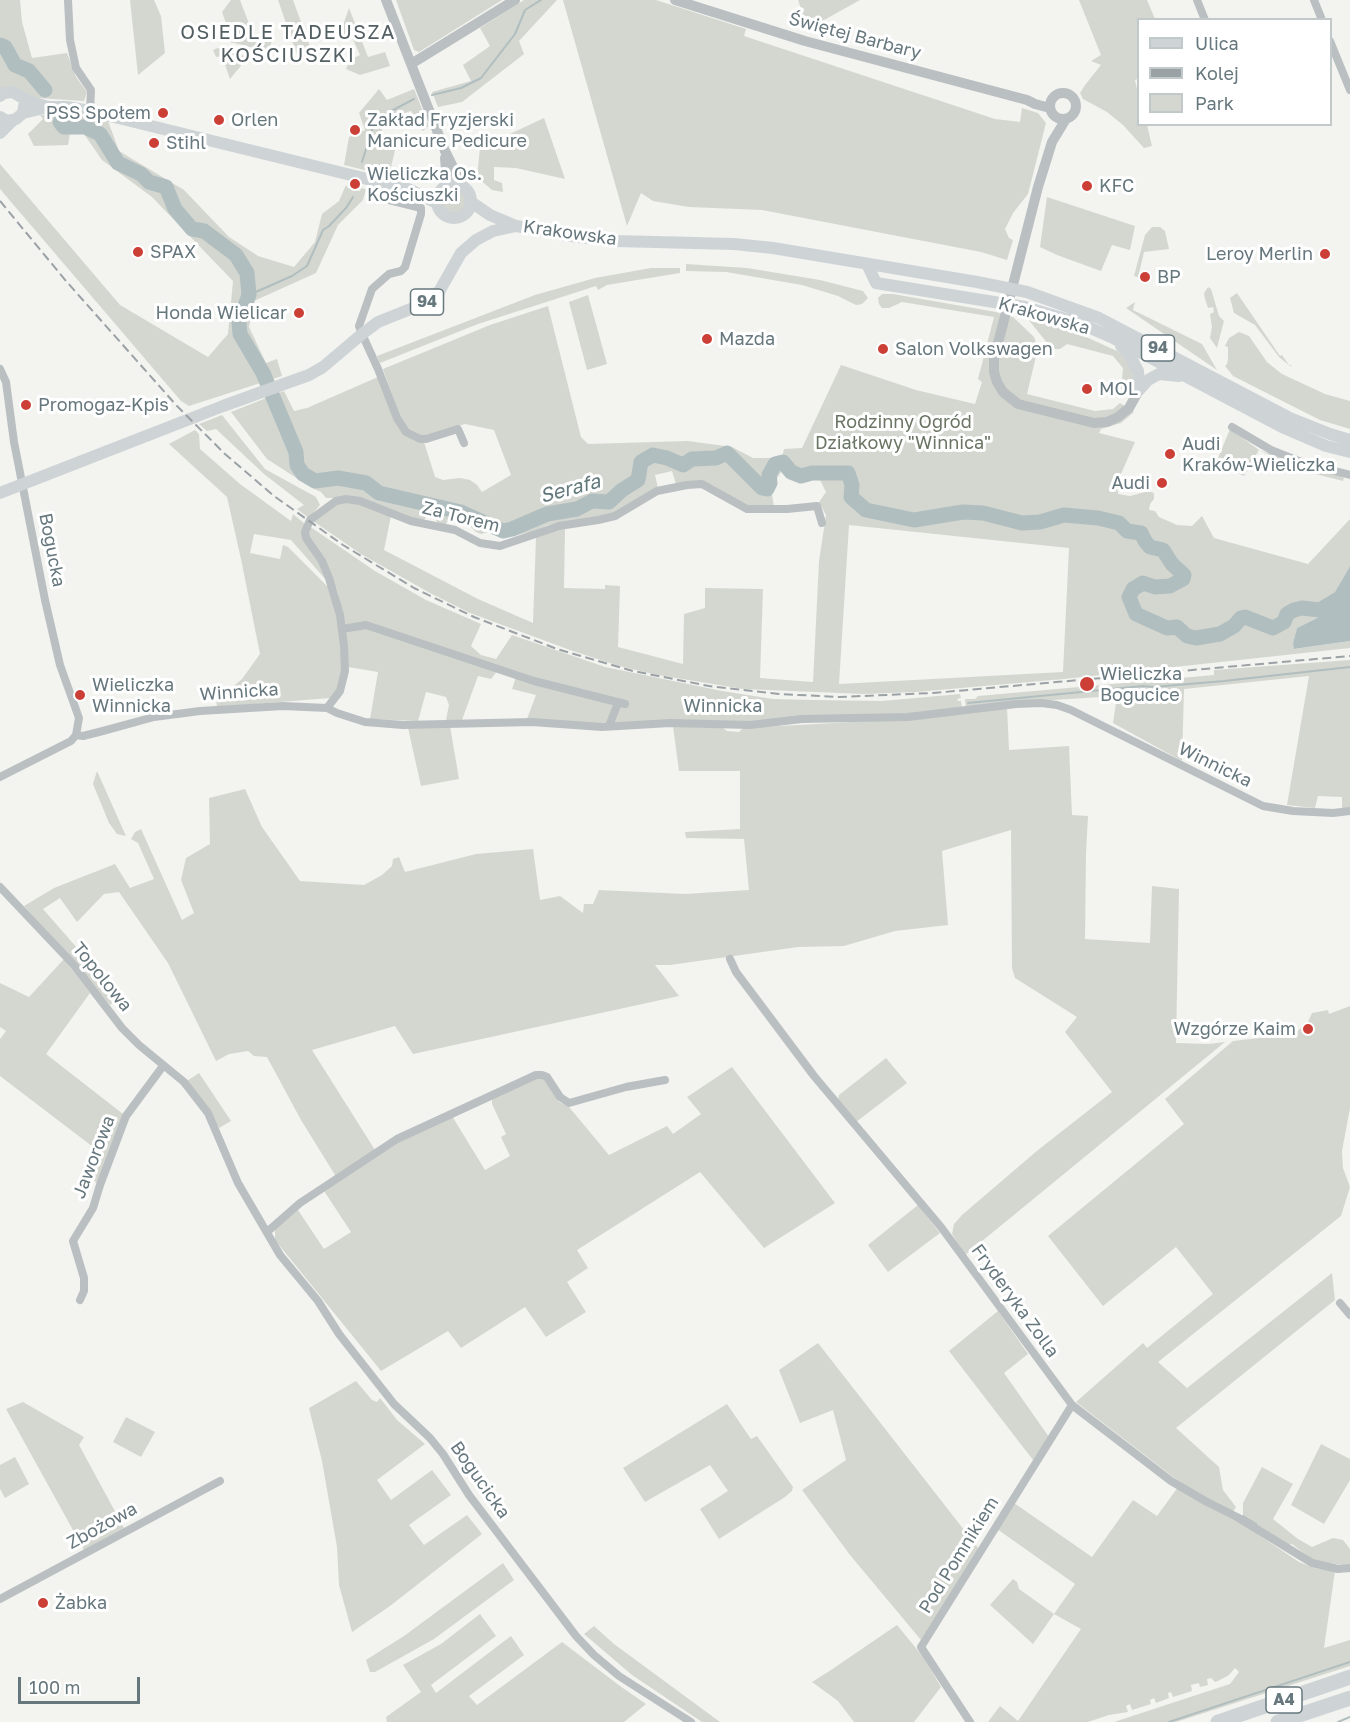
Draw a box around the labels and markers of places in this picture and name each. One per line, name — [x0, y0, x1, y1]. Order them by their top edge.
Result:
place label: PSS Społem — [46, 102, 151, 124]
marker: PSS Społem — [156, 106, 170, 120]
place label: Orlen — [231, 109, 278, 131]
place label: Zakład Fryzjerski Manicure Pedicure — [367, 109, 527, 152]
marker: Orlen — [212, 113, 226, 127]
marker: Zakład Fryzjerski Manicure Pedicure — [348, 123, 362, 137]
place label: Stihl — [166, 132, 206, 154]
marker: Stihl — [147, 136, 161, 150]
place label: Wieliczka Os. Kościuszki — [367, 163, 482, 206]
place label: KFC — [1099, 175, 1134, 197]
marker: Wieliczka Os. Kościuszki — [348, 177, 362, 191]
marker: KFC — [1080, 179, 1094, 193]
place label: SPAX — [150, 241, 196, 263]
place label: Leroy Merlin — [1206, 243, 1313, 265]
marker: SPAX — [131, 245, 145, 259]
marker: Leroy Merlin — [1318, 247, 1332, 261]
place label: BP — [1157, 266, 1181, 288]
marker: BP — [1138, 270, 1152, 284]
place label: Honda Wielicar — [156, 302, 287, 324]
marker: Honda Wielicar — [292, 306, 306, 320]
place label: Mazda — [719, 328, 775, 350]
marker: Mazda — [700, 332, 714, 346]
place label: Salon Volkswagen — [895, 338, 1053, 360]
marker: Salon Volkswagen — [876, 342, 890, 356]
place label: MOL — [1099, 378, 1138, 400]
marker: MOL — [1080, 382, 1094, 396]
place label: Promogaz-Kpis — [38, 394, 169, 416]
marker: Promogaz-Kpis — [19, 398, 33, 412]
place label: Audi Kraków-Wieliczka — [1182, 433, 1335, 476]
marker: Audi Kraków-Wieliczka — [1163, 447, 1177, 461]
place label: Audi — [1112, 472, 1150, 494]
marker: Audi — [1155, 476, 1169, 490]
place label: Wieliczka Bogucice — [1100, 663, 1182, 706]
place label: Wieliczka Winnicka — [92, 674, 174, 716]
marker: Wieliczka Bogucice — [1078, 675, 1096, 693]
marker: Wieliczka Winnicka — [73, 688, 87, 702]
place label: Wzgórze Kaim — [1174, 1018, 1296, 1040]
marker: Wzgórze Kaim — [1301, 1022, 1315, 1036]
place label: Żabka — [55, 1592, 107, 1614]
marker: Żabka — [36, 1596, 50, 1610]

